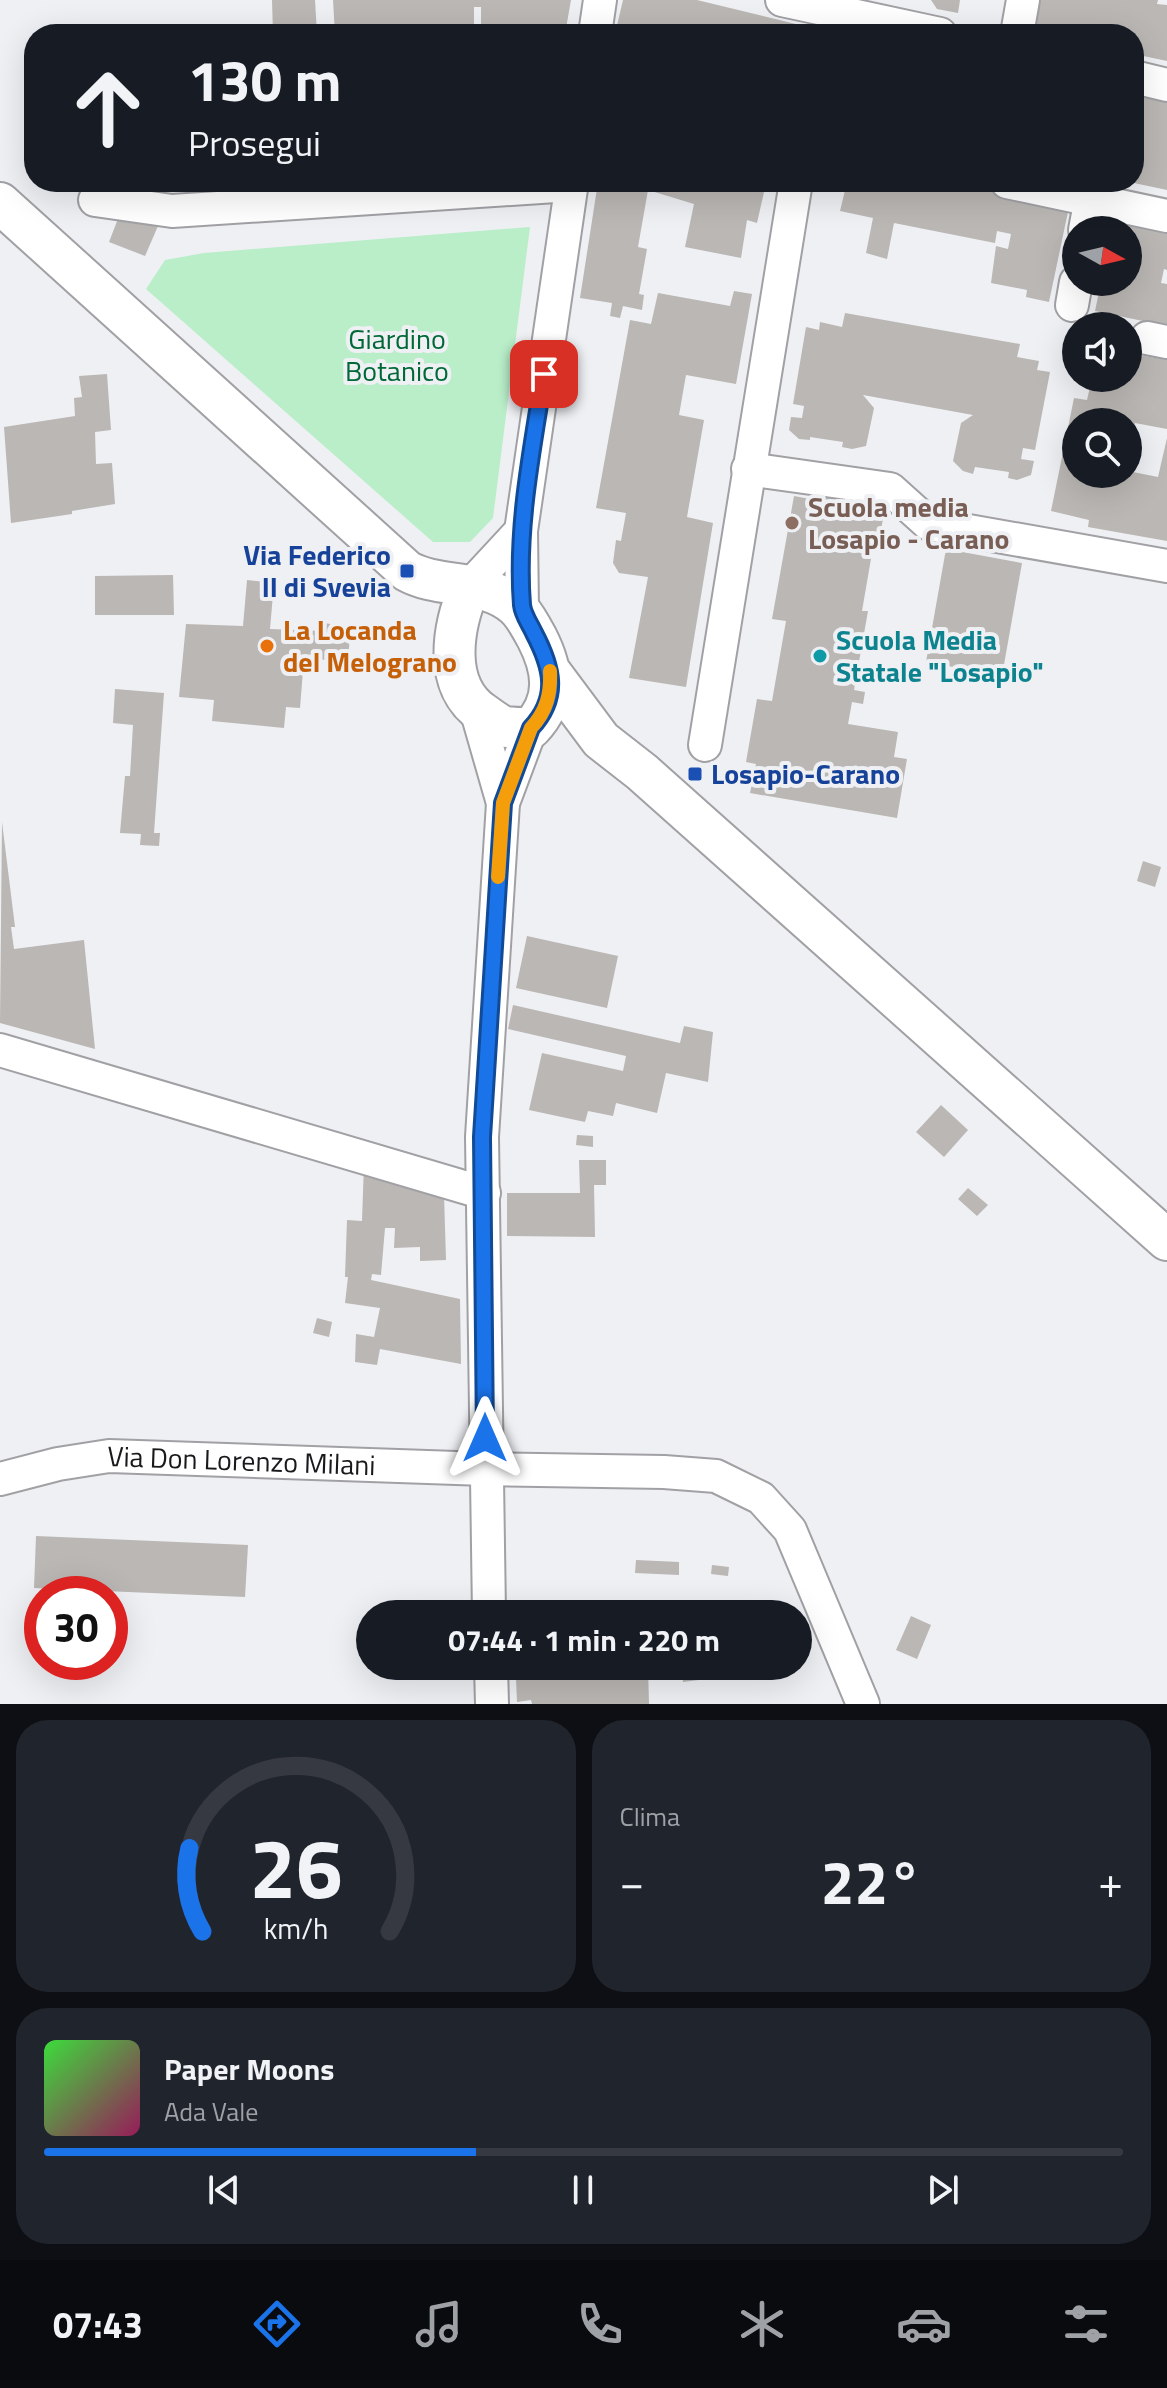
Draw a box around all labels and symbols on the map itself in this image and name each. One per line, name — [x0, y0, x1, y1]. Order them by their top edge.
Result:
north arrow — [1062, 216, 1142, 296]
park label: Giardino Botanico — [345, 317, 449, 392]
pin — [510, 340, 578, 408]
place label: Scuola media Losapio - Carano — [808, 485, 1009, 560]
marker: Scuola media Losapio - Carano — [783, 514, 801, 532]
place label: Via Federico II di Svevia — [243, 533, 391, 608]
marker: Via Federico II di Svevia — [398, 562, 416, 580]
place label: La Locanda del Melograno — [283, 608, 457, 683]
place label: Scuola Media Statale "Losapio" — [836, 618, 1044, 693]
marker: La Locanda del Melograno — [258, 637, 276, 655]
marker: Scuola Media Statale "Losapio" — [811, 647, 829, 665]
place label: Losapio-Carano — [711, 752, 900, 795]
marker: Losapio-Carano — [686, 765, 704, 783]
position arrow — [443, 1396, 527, 1480]
street label: Via Don Lorenzo Milani — [107, 1434, 376, 1486]
speed limit sign: 30 — [24, 1576, 128, 1680]

